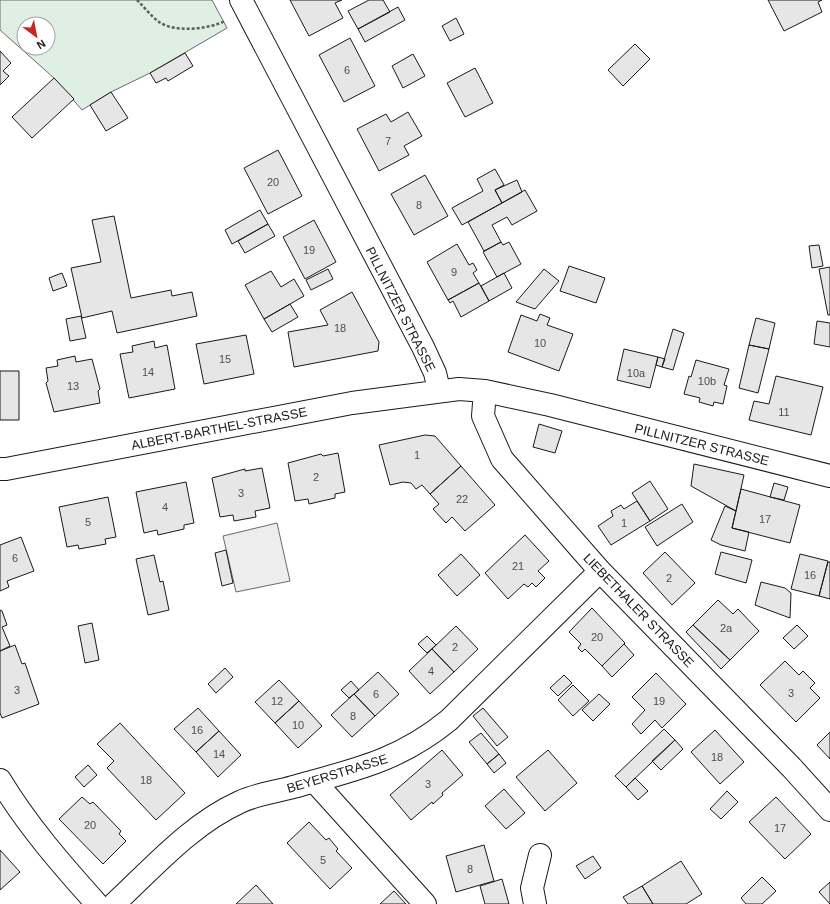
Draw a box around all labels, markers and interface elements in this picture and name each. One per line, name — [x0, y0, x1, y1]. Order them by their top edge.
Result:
north arrow — [16, 16, 56, 56]
text: N — [35, 37, 48, 52]
house number: 6 — [344, 64, 350, 76]
house number: 7 — [385, 135, 391, 147]
house number: 20 — [267, 176, 279, 188]
house number: 8 — [416, 199, 422, 211]
house number: 19 — [303, 244, 315, 256]
street label: PILLNITZER STRASSE — [363, 244, 439, 374]
house number: 9 — [451, 266, 457, 278]
house number: 18 — [334, 322, 346, 334]
house number: 10 — [534, 337, 546, 349]
house number: 15 — [219, 353, 231, 365]
house number: 14 — [142, 366, 154, 378]
house number: 10a — [627, 367, 646, 379]
house number: 10b — [698, 375, 716, 387]
house number: 13 — [67, 380, 79, 392]
street label: ALBERT-BARTHEL-STRASSE — [130, 404, 309, 453]
house number: 11 — [778, 406, 790, 418]
street label: PILLNITZER STRASSE — [633, 421, 771, 469]
house number: 1 — [414, 449, 420, 461]
house number: 2 — [313, 471, 319, 483]
house number: 3 — [238, 487, 244, 499]
house number: 22 — [456, 493, 468, 505]
house number: 4 — [162, 501, 168, 513]
house number: 17 — [759, 513, 771, 525]
house number: 5 — [85, 516, 91, 528]
house number: 1 — [621, 517, 627, 529]
street label: LIEBETHALER STRASSE — [580, 550, 697, 671]
house number: 6 — [12, 552, 18, 564]
house number: 21 — [512, 560, 524, 572]
house number: 16 — [804, 569, 816, 581]
house number: 2 — [666, 572, 672, 584]
house number: 2a — [720, 622, 733, 634]
house number: 20 — [591, 631, 603, 643]
house number: 2 — [452, 641, 458, 653]
house number: 4 — [428, 665, 434, 677]
house number: 3 — [14, 684, 20, 696]
house number: 3 — [788, 687, 794, 699]
house number: 6 — [373, 688, 379, 700]
house number: 12 — [271, 695, 283, 707]
house number: 19 — [653, 695, 665, 707]
house number: 8 — [350, 710, 356, 722]
house number: 10 — [292, 719, 304, 731]
house number: 16 — [191, 724, 203, 736]
house number: 14 — [213, 748, 225, 760]
street label: BEYERSTRASSE — [285, 751, 390, 796]
house number: 18 — [711, 751, 723, 763]
house number: 18 — [140, 774, 152, 786]
house number: 3 — [425, 778, 431, 790]
house number: 20 — [84, 819, 96, 831]
house number: 17 — [774, 822, 786, 834]
house number: 5 — [320, 854, 326, 866]
house number: 8 — [467, 863, 473, 875]

